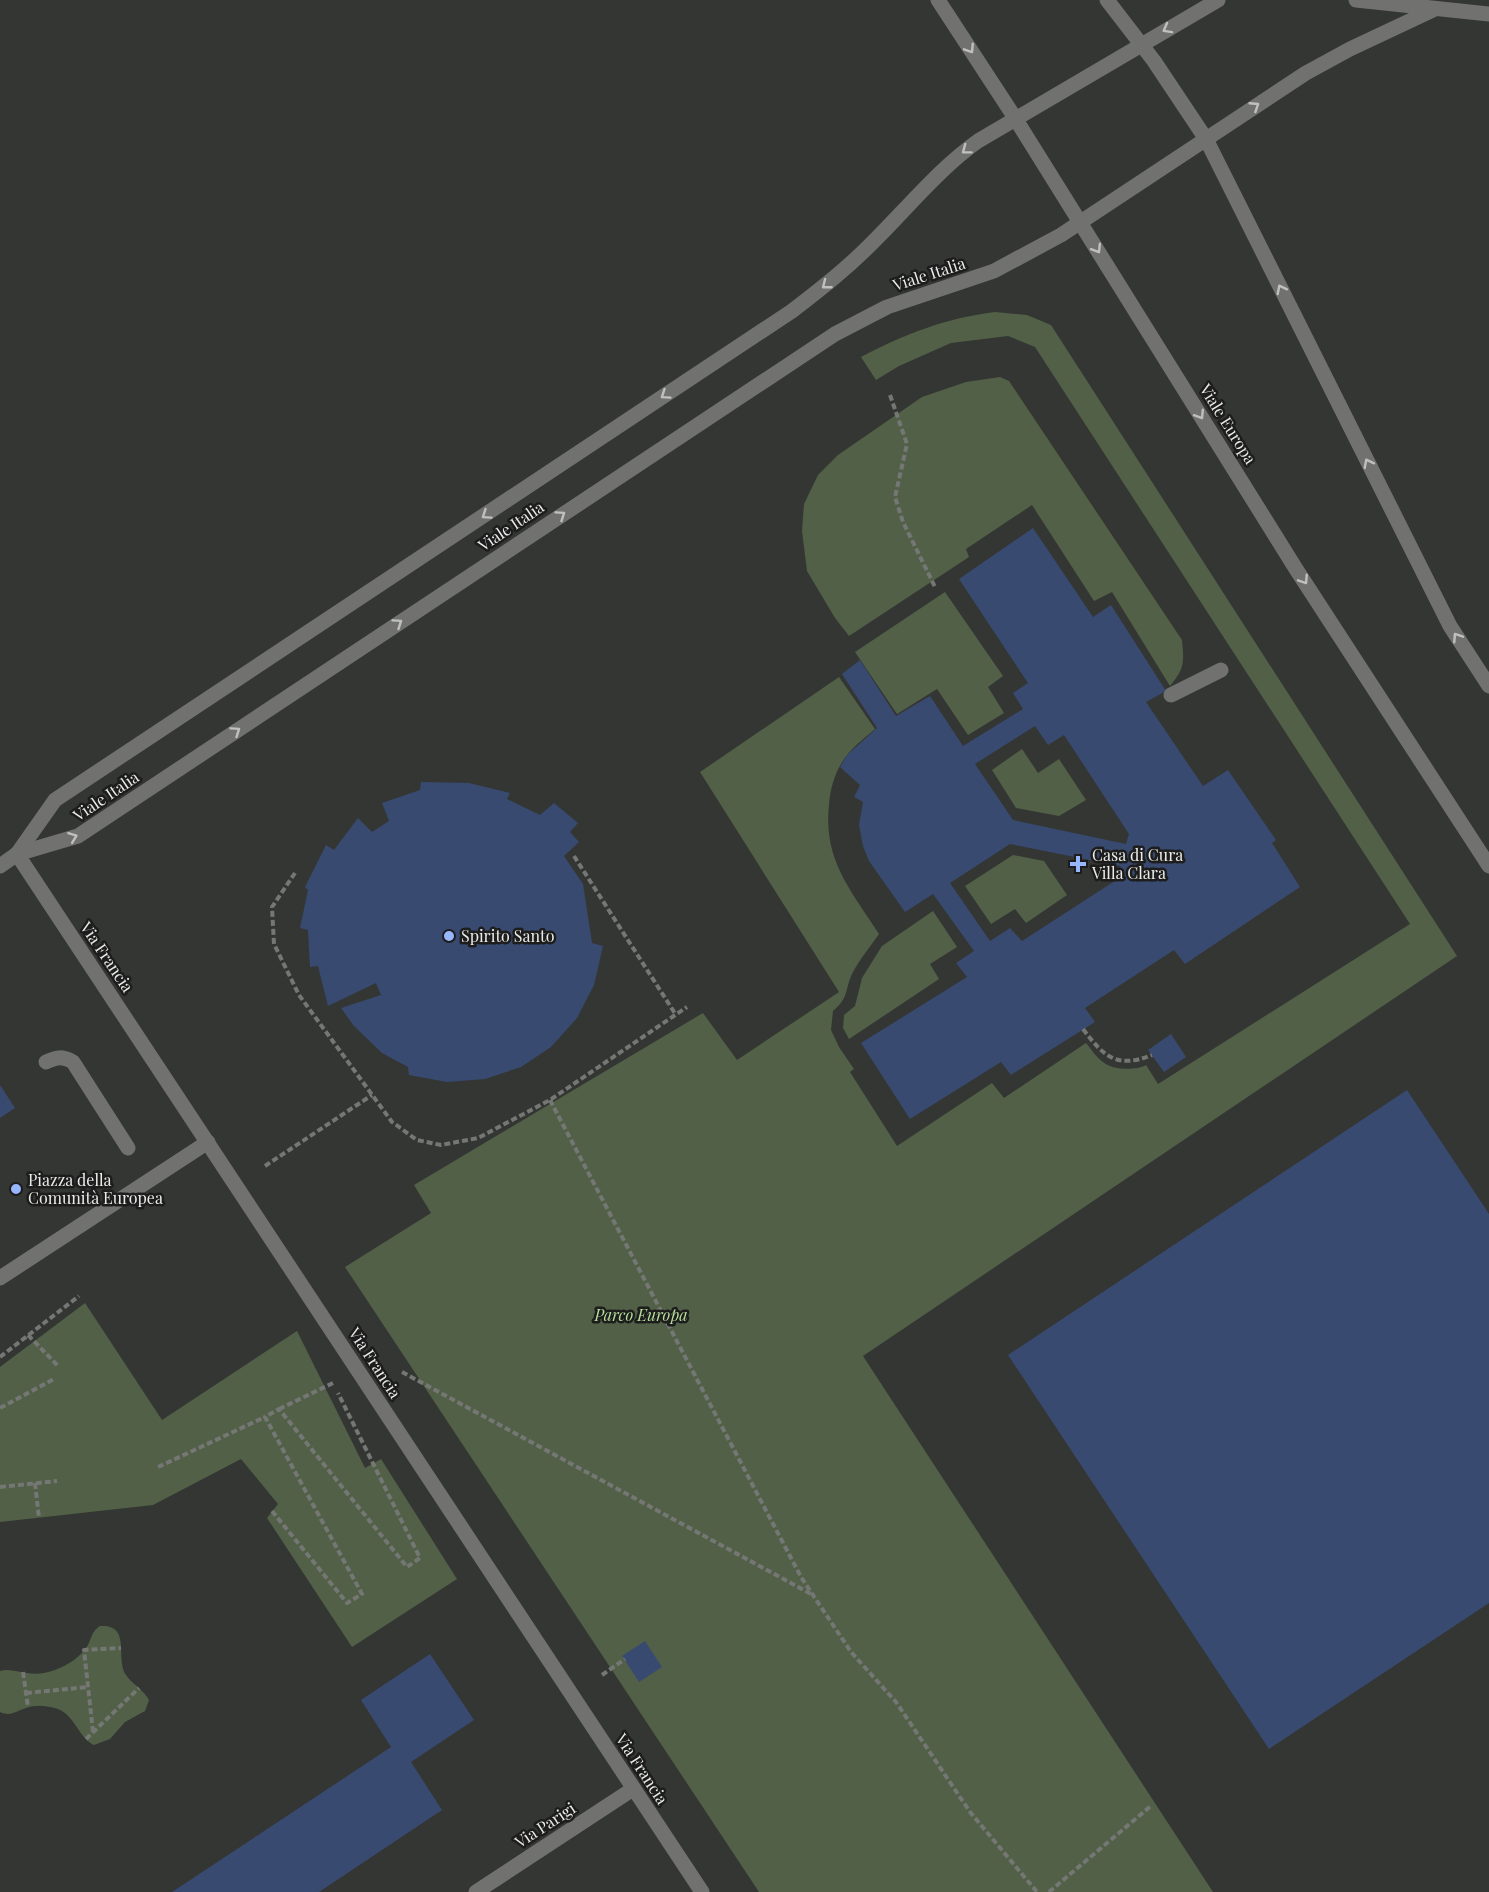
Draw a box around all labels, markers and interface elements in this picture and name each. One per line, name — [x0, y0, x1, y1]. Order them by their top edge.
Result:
one-way arrow — [1163, 22, 1173, 33]
one-way arrow — [963, 43, 975, 53]
one-way arrow — [1248, 103, 1259, 114]
one-way arrow — [962, 142, 973, 153]
one-way arrow — [1090, 243, 1102, 253]
street label: Viale Italia — [889, 252, 968, 295]
one-way arrow — [822, 277, 833, 288]
one-way arrow — [1277, 284, 1288, 295]
street label: Viale Europa — [1195, 379, 1261, 468]
one-way arrow — [661, 388, 672, 399]
one-way arrow — [1193, 409, 1205, 419]
one-way arrow — [1364, 458, 1376, 469]
street label: Viale Italia — [473, 496, 548, 556]
one-way arrow — [481, 508, 492, 519]
one-way arrow — [554, 511, 565, 522]
one-way arrow — [1296, 574, 1308, 584]
one-way arrow — [392, 619, 403, 630]
one-way arrow — [1453, 633, 1464, 644]
one-way arrow — [230, 726, 240, 738]
street label: Viale Italia — [68, 766, 143, 826]
one-way arrow — [67, 831, 77, 844]
place label: Casa di Cura Villa Clara — [1091, 844, 1183, 883]
marker: Casa di Cura Villa Clara — [1069, 855, 1087, 873]
street label: Via Francia — [76, 917, 139, 996]
place label: Spirito Santo — [461, 925, 555, 946]
marker: Spirito Santo — [442, 929, 456, 943]
place label: Piazza della Comunità Europea — [28, 1169, 163, 1208]
marker: Piazza della Comunità Europea — [9, 1182, 23, 1196]
park label: Parco Europa — [593, 1304, 688, 1325]
street label: Via Francia — [344, 1323, 406, 1402]
street label: Via Francia — [611, 1729, 673, 1808]
street label: Via Parigi — [510, 1797, 579, 1853]

